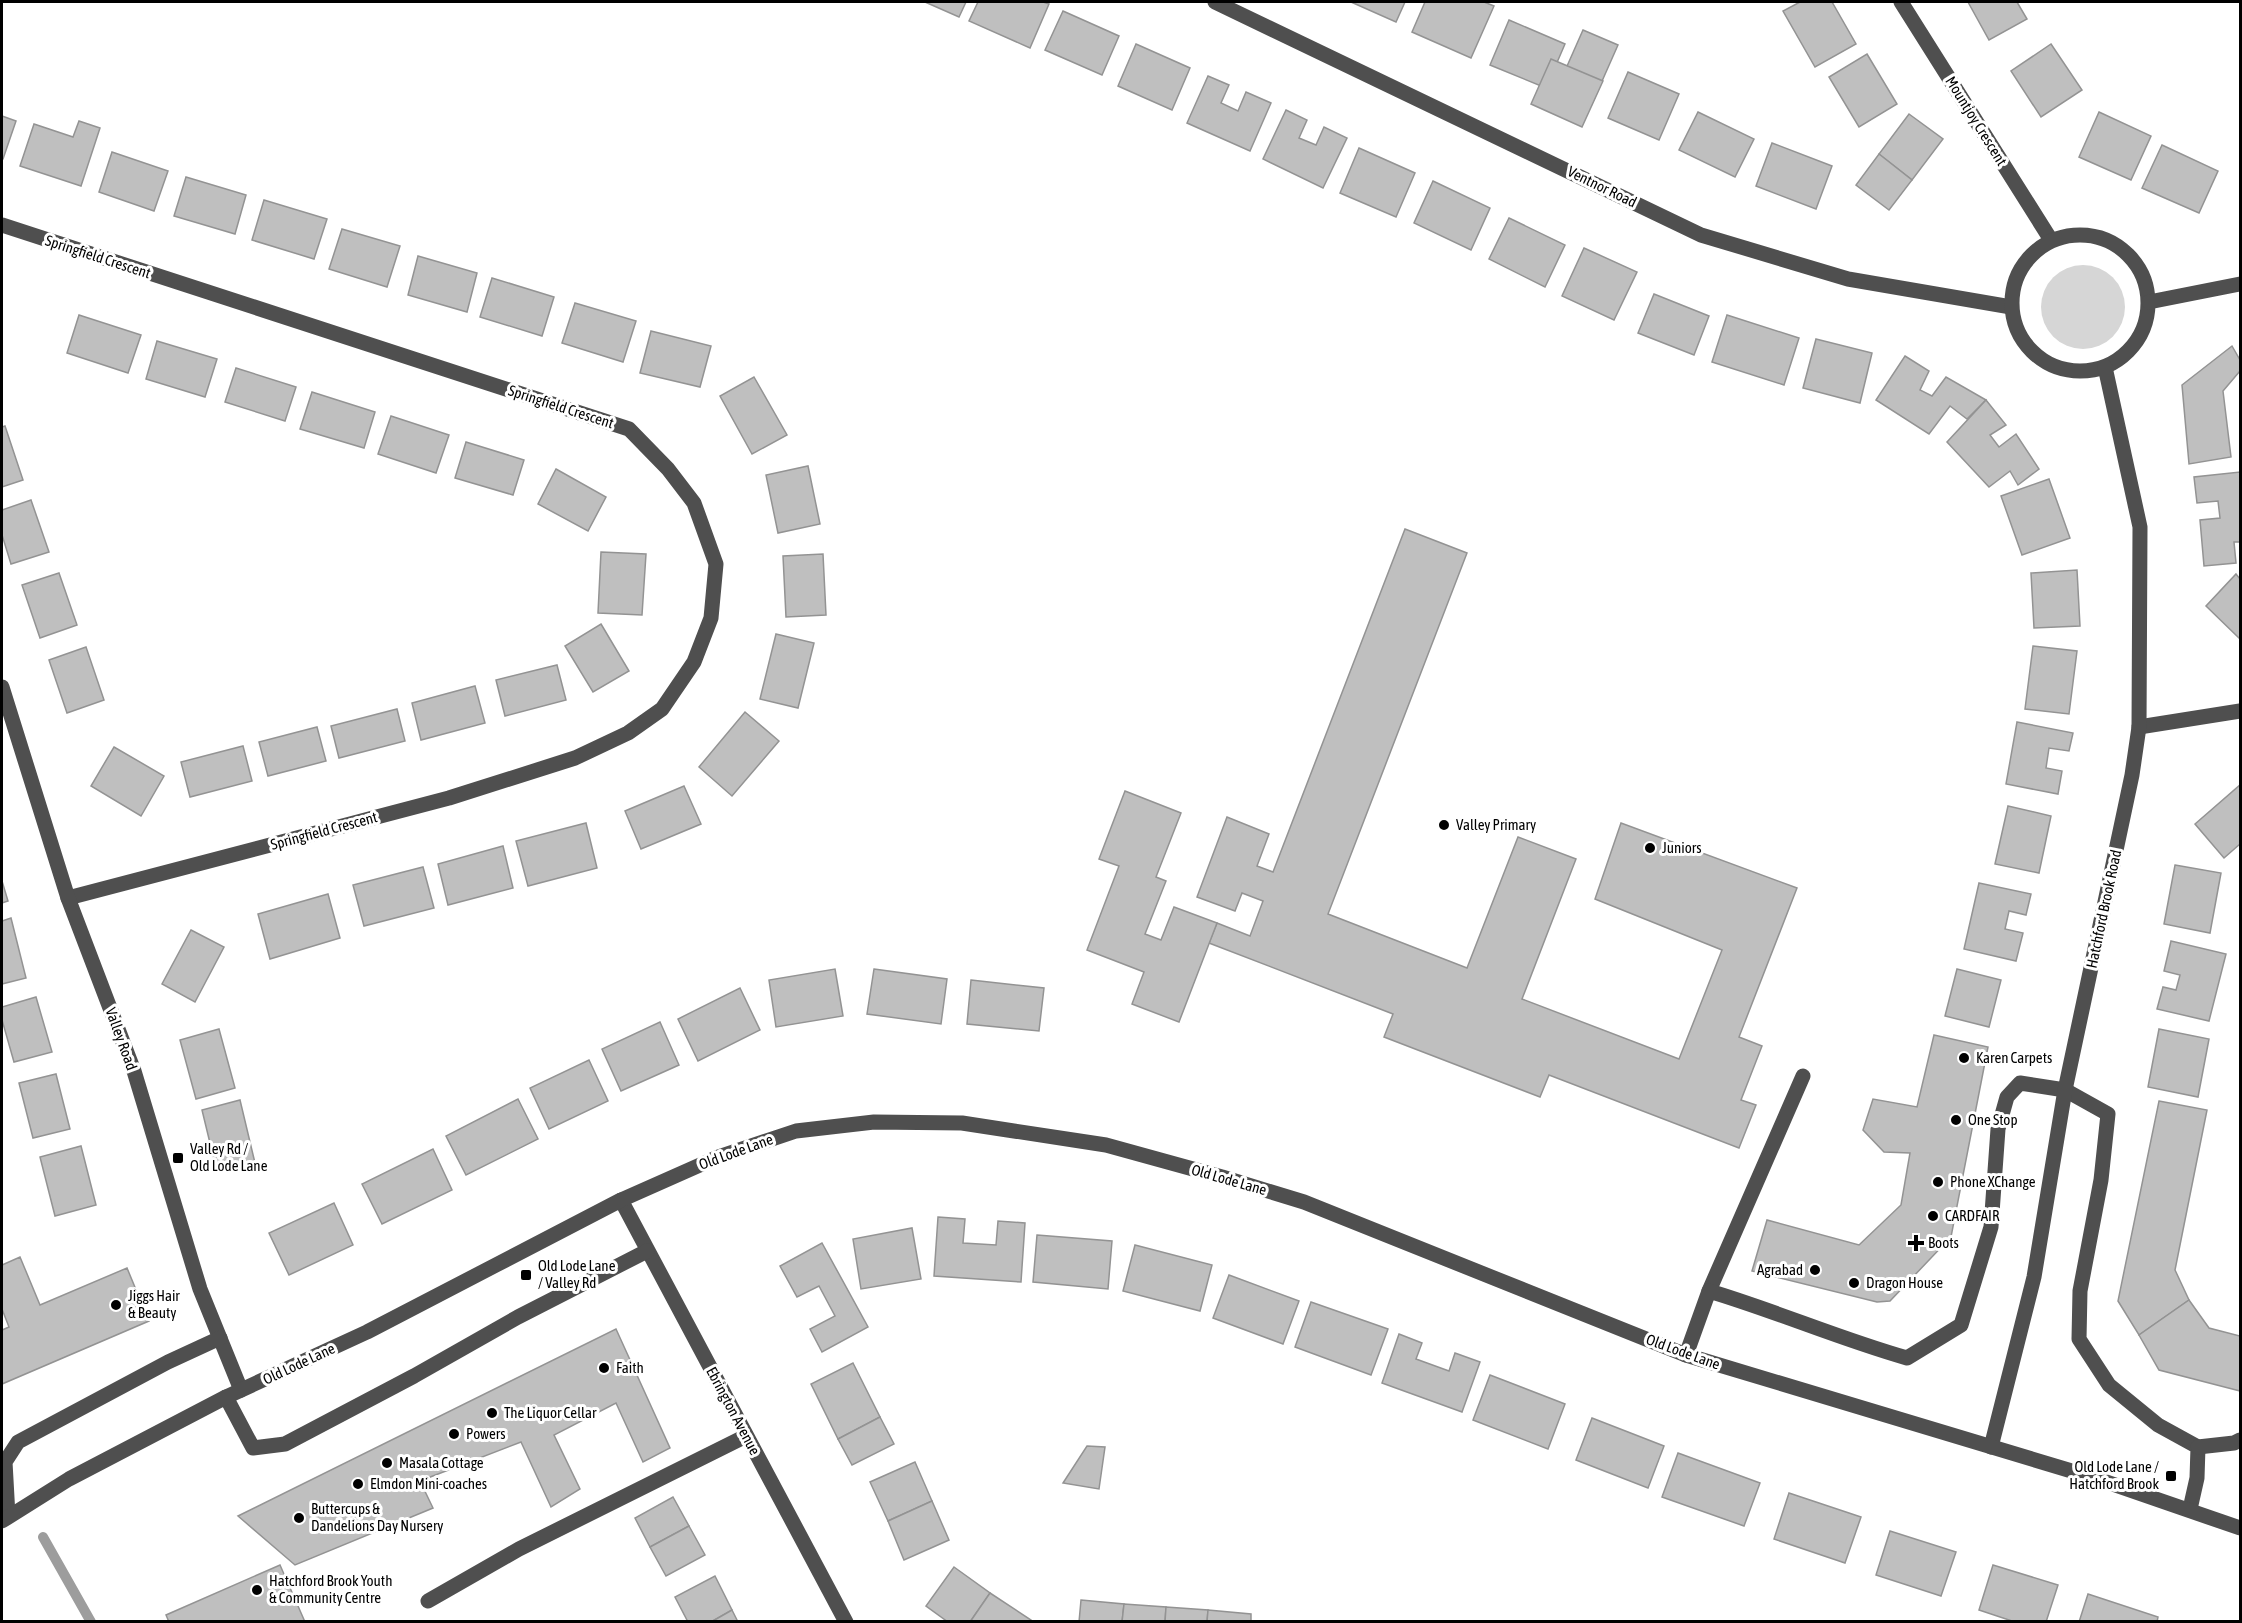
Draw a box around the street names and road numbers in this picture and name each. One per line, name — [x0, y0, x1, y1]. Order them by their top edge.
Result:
street label: Mountjoy Crescent — [1942, 73, 2011, 168]
street label: Ventnor Road — [1565, 163, 1640, 211]
street label: Springfield Crescent — [43, 232, 153, 282]
street label: Springfield Crescent — [506, 382, 616, 432]
street label: Springfield Crescent — [269, 808, 379, 853]
street label: Hatchford Brook Road — [2083, 848, 2124, 970]
street label: Valley Road — [102, 1005, 141, 1072]
street label: Old Lode Lane — [697, 1130, 775, 1173]
street label: Old Lode Lane — [1190, 1161, 1269, 1198]
street label: Old Lode Lane — [1644, 1330, 1723, 1373]
street label: Old Lode Lane — [260, 1339, 338, 1388]
street label: Ebrington Avenue — [703, 1364, 764, 1458]

